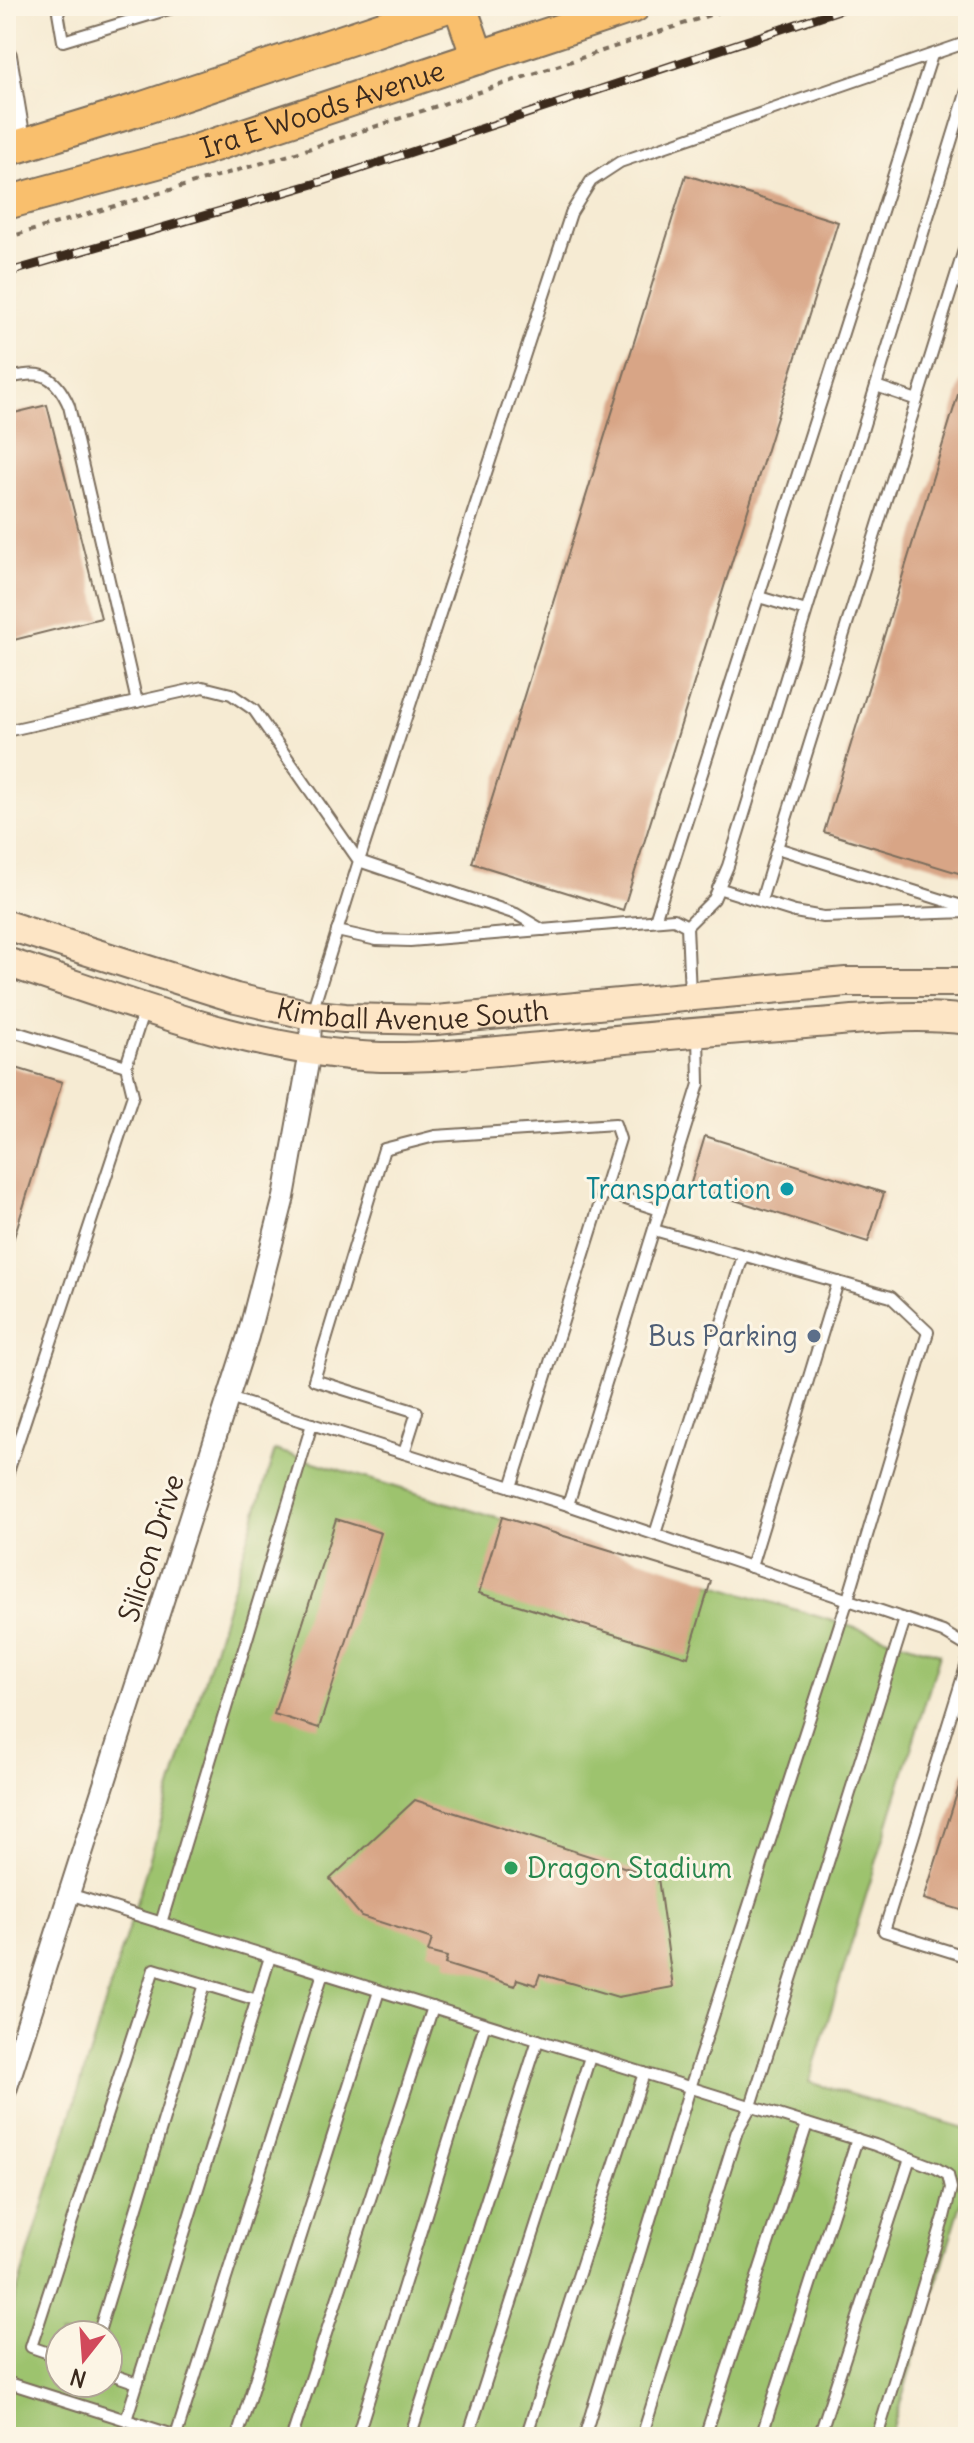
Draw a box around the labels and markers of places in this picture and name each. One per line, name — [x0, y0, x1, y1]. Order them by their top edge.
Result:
place label: Transpartation — [586, 1171, 771, 1207]
marker: Transpartation — [778, 1180, 796, 1198]
place label: Bus Parking — [648, 1318, 798, 1354]
marker: Bus Parking — [805, 1327, 823, 1345]
place label: Dragon Stadium — [527, 1850, 732, 1886]
marker: Dragon Stadium — [502, 1859, 520, 1877]

